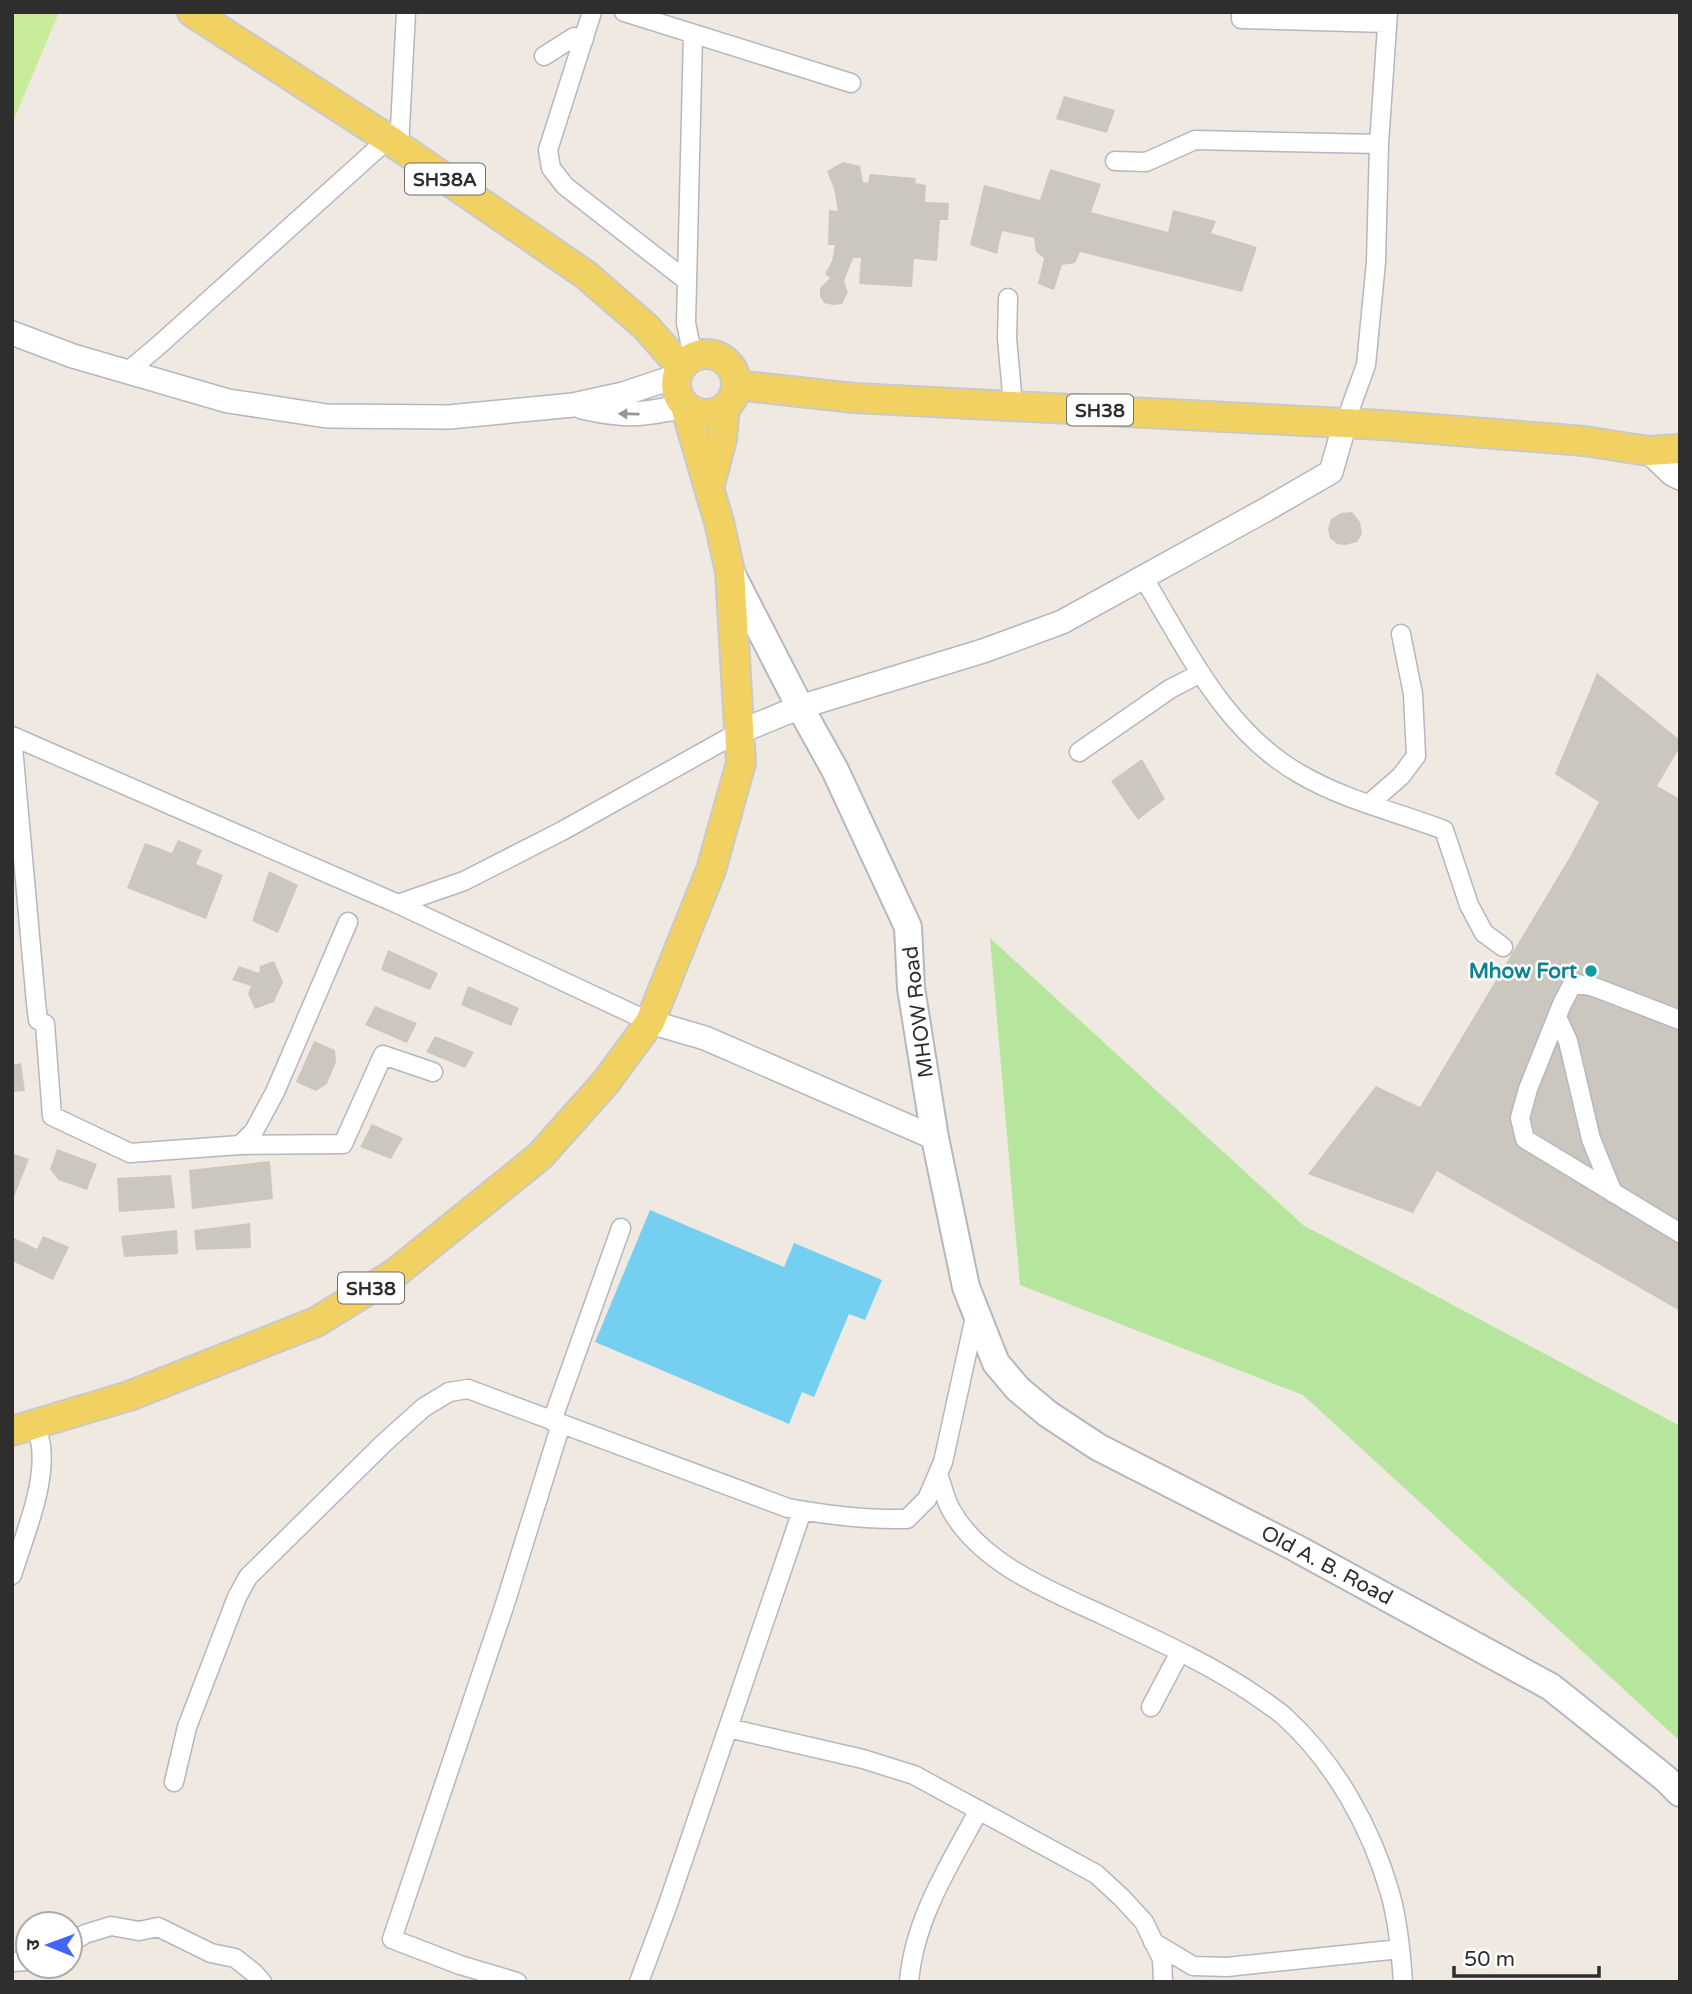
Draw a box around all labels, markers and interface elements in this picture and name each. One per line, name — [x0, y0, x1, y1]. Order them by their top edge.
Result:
road number: SH38A — [405, 164, 485, 195]
road number: SH38 — [1067, 394, 1133, 426]
one-way arrow — [618, 408, 640, 420]
street label: MHOW Road — [898, 945, 939, 1079]
place label: Mhow Fort — [1469, 959, 1577, 984]
marker: Mhow Fort — [1583, 963, 1599, 979]
road number: SH38 — [338, 1272, 404, 1304]
street label: Old A. B. Road — [1257, 1520, 1397, 1611]
north arrow — [14, 1910, 84, 1980]
scale bar — [1454, 1934, 1599, 1978]
text: उ — [22, 1938, 44, 1950]
text: 50 m — [1464, 1947, 1515, 1972]

